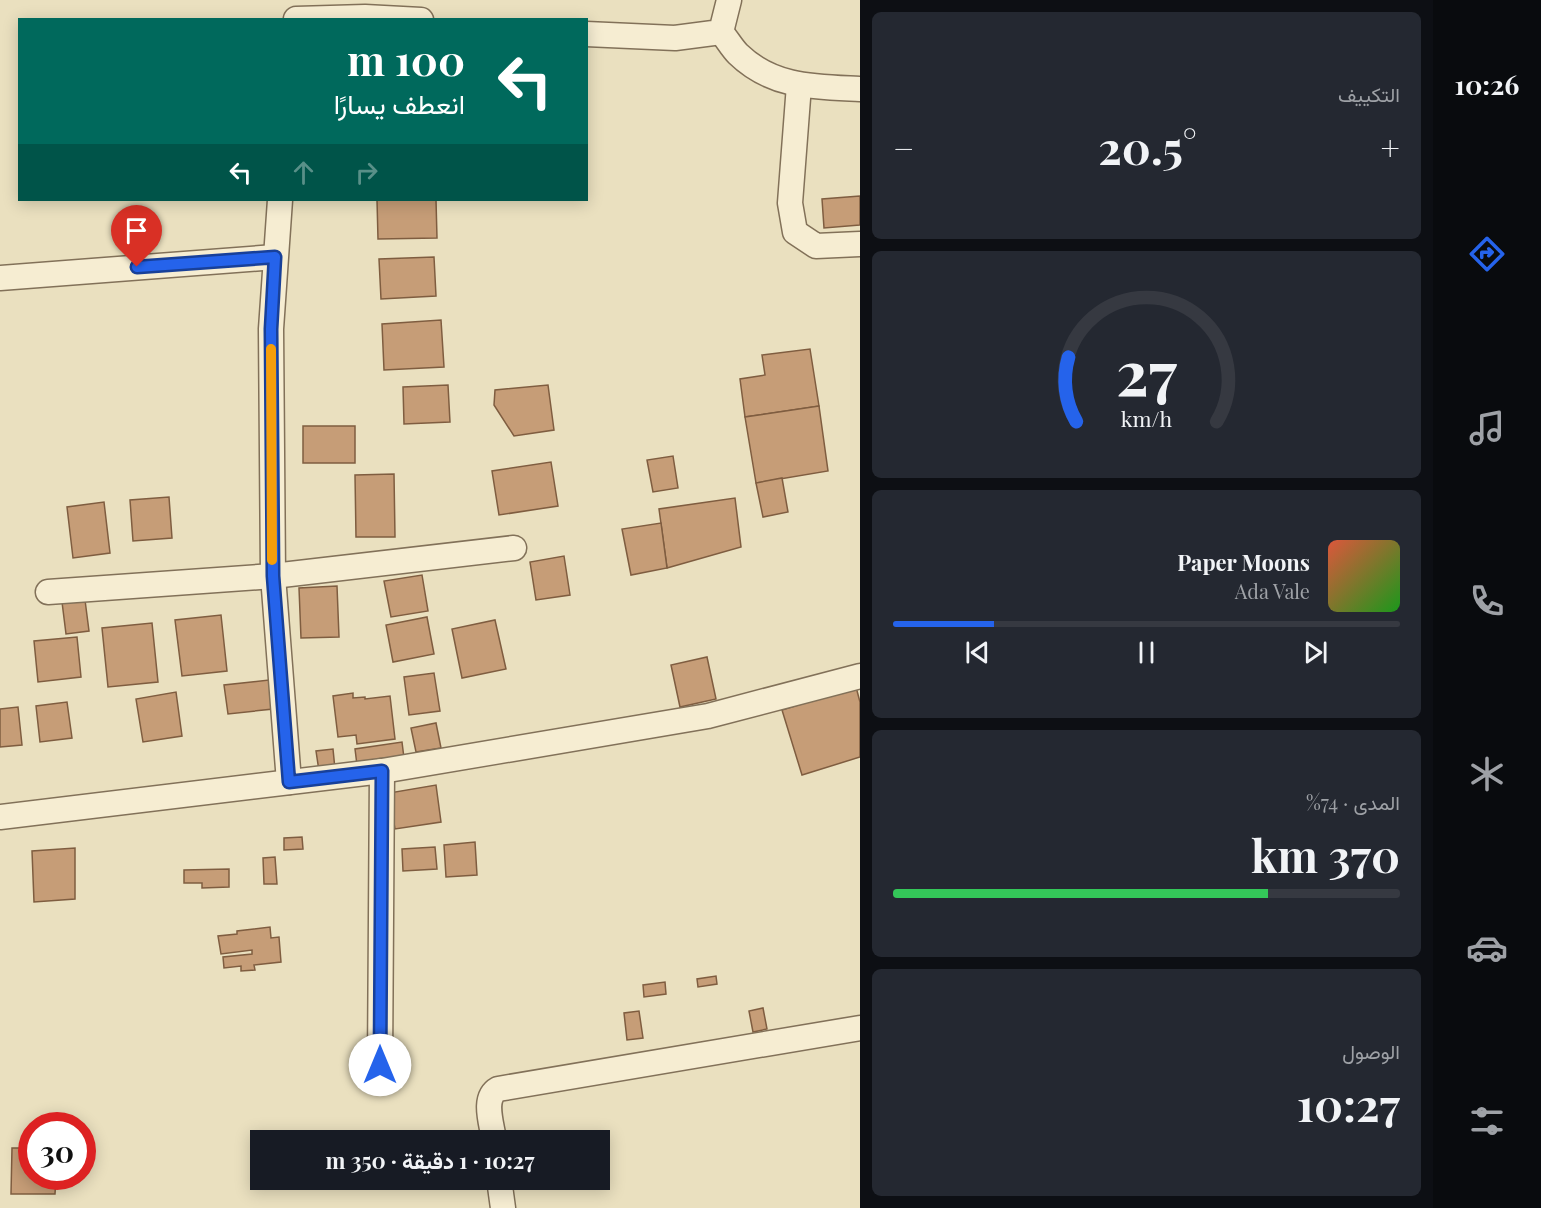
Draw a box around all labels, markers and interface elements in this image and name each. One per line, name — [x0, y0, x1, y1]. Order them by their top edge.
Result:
text: 100 m — [347, 31, 465, 87]
icon: left — [486, 42, 564, 120]
text: 10:26 — [1455, 66, 1519, 102]
text: التكييف — [1338, 80, 1400, 107]
text: انعطف يسارًا — [334, 85, 465, 121]
text: 20.5° — [1098, 116, 1197, 176]
text: − — [893, 125, 914, 169]
text: + — [1381, 125, 1400, 169]
icon: left — [224, 156, 257, 189]
icon: ahead — [287, 156, 320, 189]
icon: right — [350, 156, 383, 189]
pin — [111, 205, 162, 267]
icon: arrive — [120, 214, 153, 247]
icon: directions — [1466, 233, 1508, 275]
text: 27 — [1116, 328, 1178, 412]
text: km/h — [1121, 404, 1173, 432]
icon: music — [1466, 407, 1508, 449]
text: Paper Moons — [1177, 547, 1310, 577]
text: Ada Vale — [1235, 577, 1310, 604]
icon: phone — [1466, 580, 1508, 622]
icon: previous — [961, 636, 994, 669]
icon: pause — [1130, 636, 1163, 669]
icon: next — [1299, 636, 1332, 669]
icon: climate — [1466, 753, 1508, 795]
text: المدى · 74% — [1306, 788, 1400, 815]
text: 370 km — [1251, 824, 1400, 884]
icon: car — [1466, 927, 1508, 969]
position arrow — [348, 1033, 412, 1097]
text: الوصول — [1342, 1037, 1400, 1064]
text: 10:27 — [1297, 1073, 1400, 1133]
icon: filters — [1466, 1100, 1508, 1142]
speed limit sign: 30 — [18, 1112, 96, 1190]
text: 10:27 · 1 دقيقة · 350 m — [326, 1145, 534, 1175]

